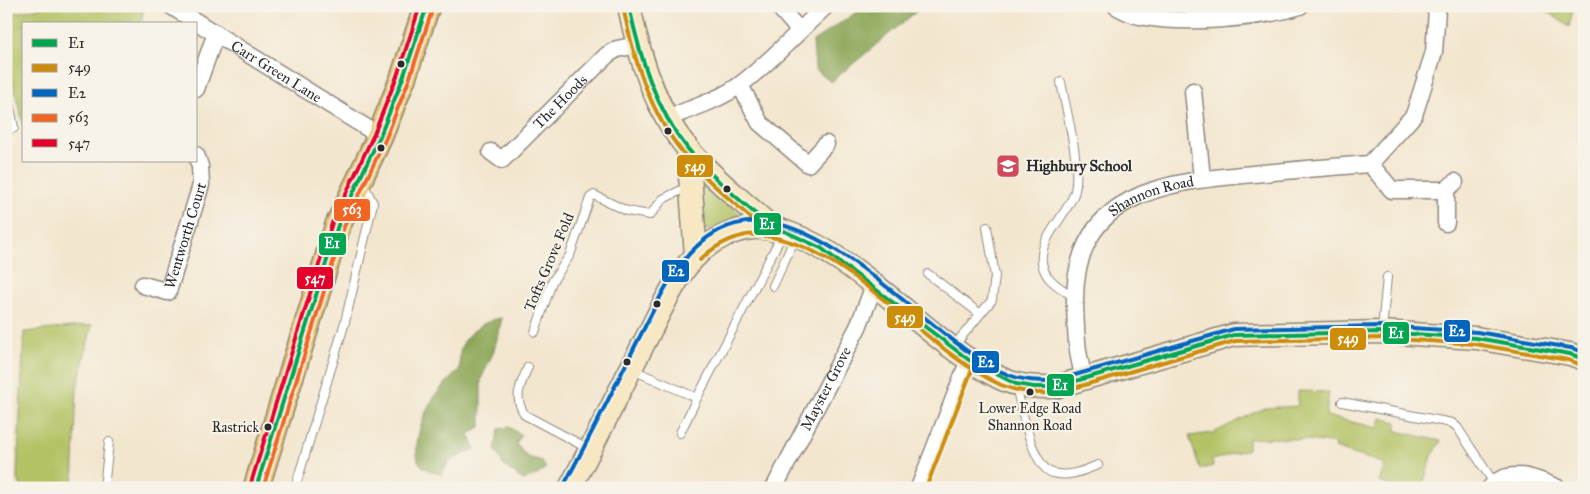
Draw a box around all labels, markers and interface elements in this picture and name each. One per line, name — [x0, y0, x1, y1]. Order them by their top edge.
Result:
legend — [22, 22, 198, 162]
text: E1 — [68, 34, 85, 52]
street label: Carr Green Lane — [228, 37, 325, 106]
text: 549 — [68, 58, 91, 76]
unlabelled marker — [396, 59, 406, 69]
street label: The Hoods — [529, 71, 591, 133]
text: E2 — [68, 84, 87, 102]
text: 563 — [68, 108, 89, 126]
unlabelled marker — [663, 126, 673, 136]
text: 547 — [68, 134, 90, 152]
unlabelled marker — [376, 143, 386, 153]
school or university icon: Highbury School — [995, 153, 1021, 179]
line badge: 549 — [676, 154, 714, 178]
place label: Highbury School — [1026, 157, 1133, 176]
text: 549 — [684, 158, 706, 176]
street label: Shannon Road — [1105, 172, 1196, 220]
street label: Wentworth Court — [161, 180, 210, 291]
unlabelled marker — [722, 184, 732, 194]
line badge: 563 — [333, 198, 371, 222]
text: 563 — [342, 201, 362, 219]
street label: Tofts Grove Fold — [520, 210, 578, 314]
line badge: E1 — [753, 212, 782, 236]
text: E1 — [759, 216, 775, 233]
line badge: E1 — [318, 232, 347, 256]
text: E1 — [324, 235, 340, 252]
line badge: E2 — [661, 259, 690, 283]
text: E2 — [668, 263, 686, 280]
line badge: 547 — [296, 266, 334, 290]
text: 547 — [305, 270, 326, 288]
unlabelled marker — [652, 299, 662, 309]
line badge: 549 — [886, 305, 924, 329]
text: 549 — [894, 309, 916, 327]
line badge: E2 — [1443, 319, 1471, 343]
line badge: E1 — [1382, 321, 1410, 345]
text: E2 — [1449, 323, 1467, 340]
text: E1 — [1388, 325, 1404, 342]
line badge: 549 — [1329, 327, 1367, 351]
text: 549 — [1337, 330, 1359, 348]
street label: Mayster Grove — [797, 344, 855, 434]
line badge: E2 — [971, 350, 1000, 374]
text: E2 — [978, 354, 996, 371]
unlabelled marker — [622, 357, 632, 367]
line badge: E1 — [1046, 373, 1075, 397]
text: E1 — [1052, 377, 1068, 394]
marker: Lower Edge Road Shannon Road — [1025, 387, 1035, 397]
place label: Lower Edge Road Shannon Road — [979, 400, 1081, 434]
place label: Rastrick — [212, 419, 259, 436]
marker: Rastrick — [263, 422, 273, 432]

